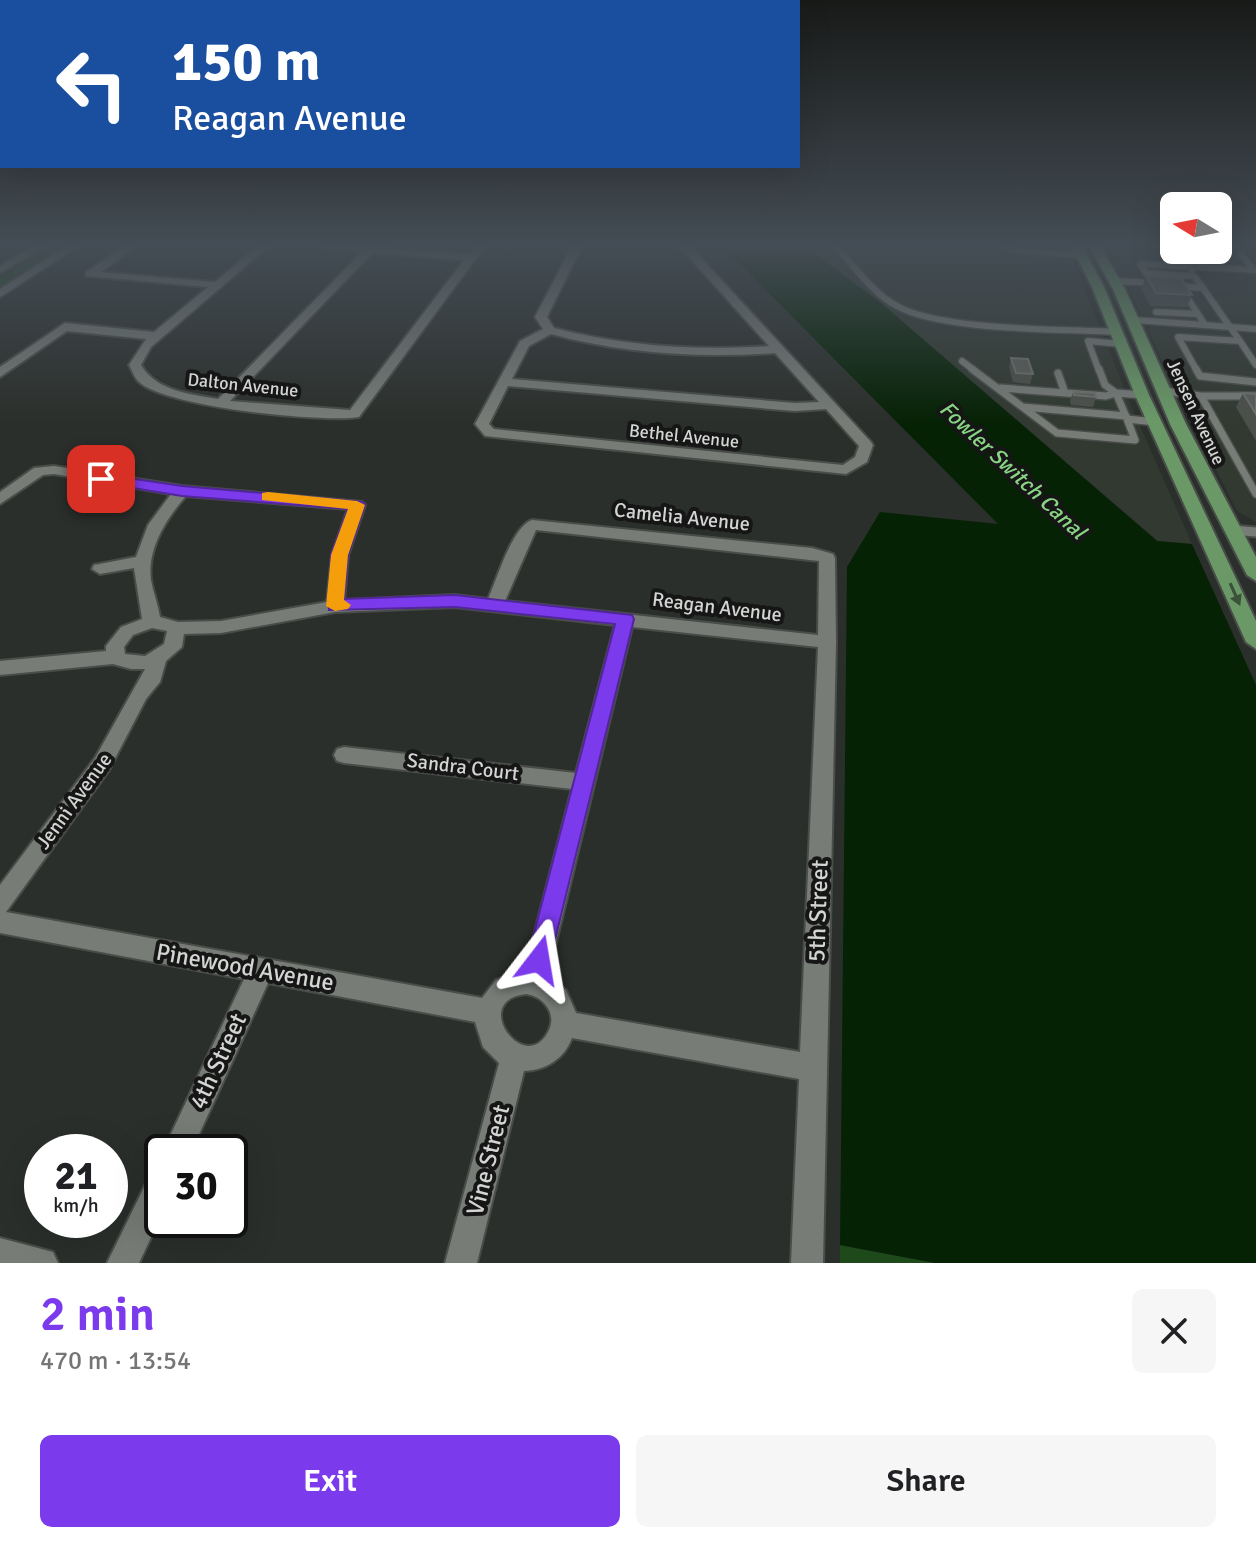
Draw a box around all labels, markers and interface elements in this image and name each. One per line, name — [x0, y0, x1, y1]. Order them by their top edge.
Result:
text: 150 m — [172, 27, 320, 96]
icon: left — [40, 32, 144, 136]
text: Reagan Avenue — [172, 96, 407, 141]
north arrow — [1160, 192, 1232, 264]
map controls — [1160, 192, 1232, 264]
street label: Jensen Avenue — [1162, 356, 1230, 468]
street label: Dalton Avenue — [187, 368, 299, 402]
water label: Fowler Switch Canal — [934, 395, 1093, 546]
street label: Bethel Avenue — [628, 419, 740, 453]
pin — [67, 445, 135, 513]
icon: arrive — [79, 457, 123, 501]
street label: Camelia Avenue — [613, 497, 751, 537]
one-way arrow — [1228, 583, 1241, 606]
street label: Reagan Avenue — [651, 587, 783, 627]
street label: Jenni Avenue — [31, 748, 117, 854]
street label: Sandra Court — [406, 748, 520, 786]
street label: 5th Street — [801, 859, 835, 963]
position arrow — [497, 918, 581, 1002]
street label: Pinewood Avenue — [154, 937, 336, 997]
street label: 4th Street — [183, 1008, 253, 1114]
street label: Vine Street — [460, 1101, 516, 1219]
speed limit sign: 30 — [144, 1134, 248, 1238]
text: 21 — [54, 1151, 98, 1201]
text: km/h — [53, 1193, 99, 1218]
text: 2 min — [40, 1285, 155, 1344]
button: close — [1132, 1289, 1216, 1373]
text: 470 m · 13:54 — [40, 1345, 191, 1377]
button: Exit — [40, 1435, 620, 1527]
button: Share — [636, 1435, 1216, 1527]

